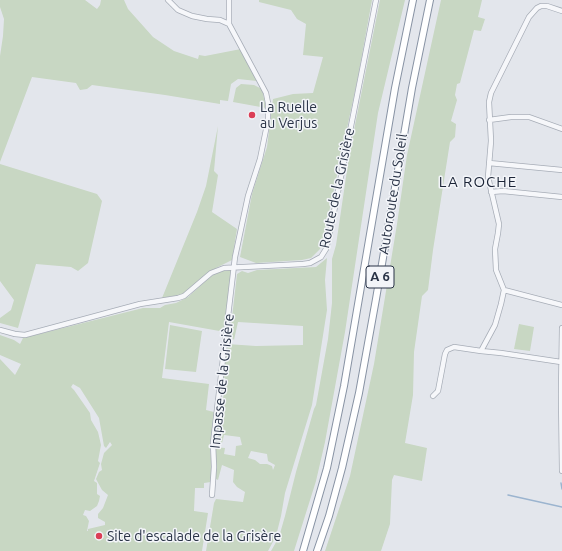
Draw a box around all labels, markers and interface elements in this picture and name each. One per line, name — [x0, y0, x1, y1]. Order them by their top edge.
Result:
place label: La Ruelle au Verjus — [260, 99, 317, 132]
marker: La Ruelle au Verjus — [247, 110, 257, 120]
street label: Route de la Grisière — [316, 126, 358, 250]
street label: Autoroute du Soleil — [375, 132, 411, 256]
district label: LA ROCHE — [439, 173, 517, 191]
road number: A 6 — [366, 266, 394, 288]
street label: Impasse de la Grisière — [207, 313, 237, 449]
place label: Site d'escalade de la Grisère — [107, 528, 281, 544]
marker: Site d'escalade de la Grisère — [94, 531, 104, 541]

